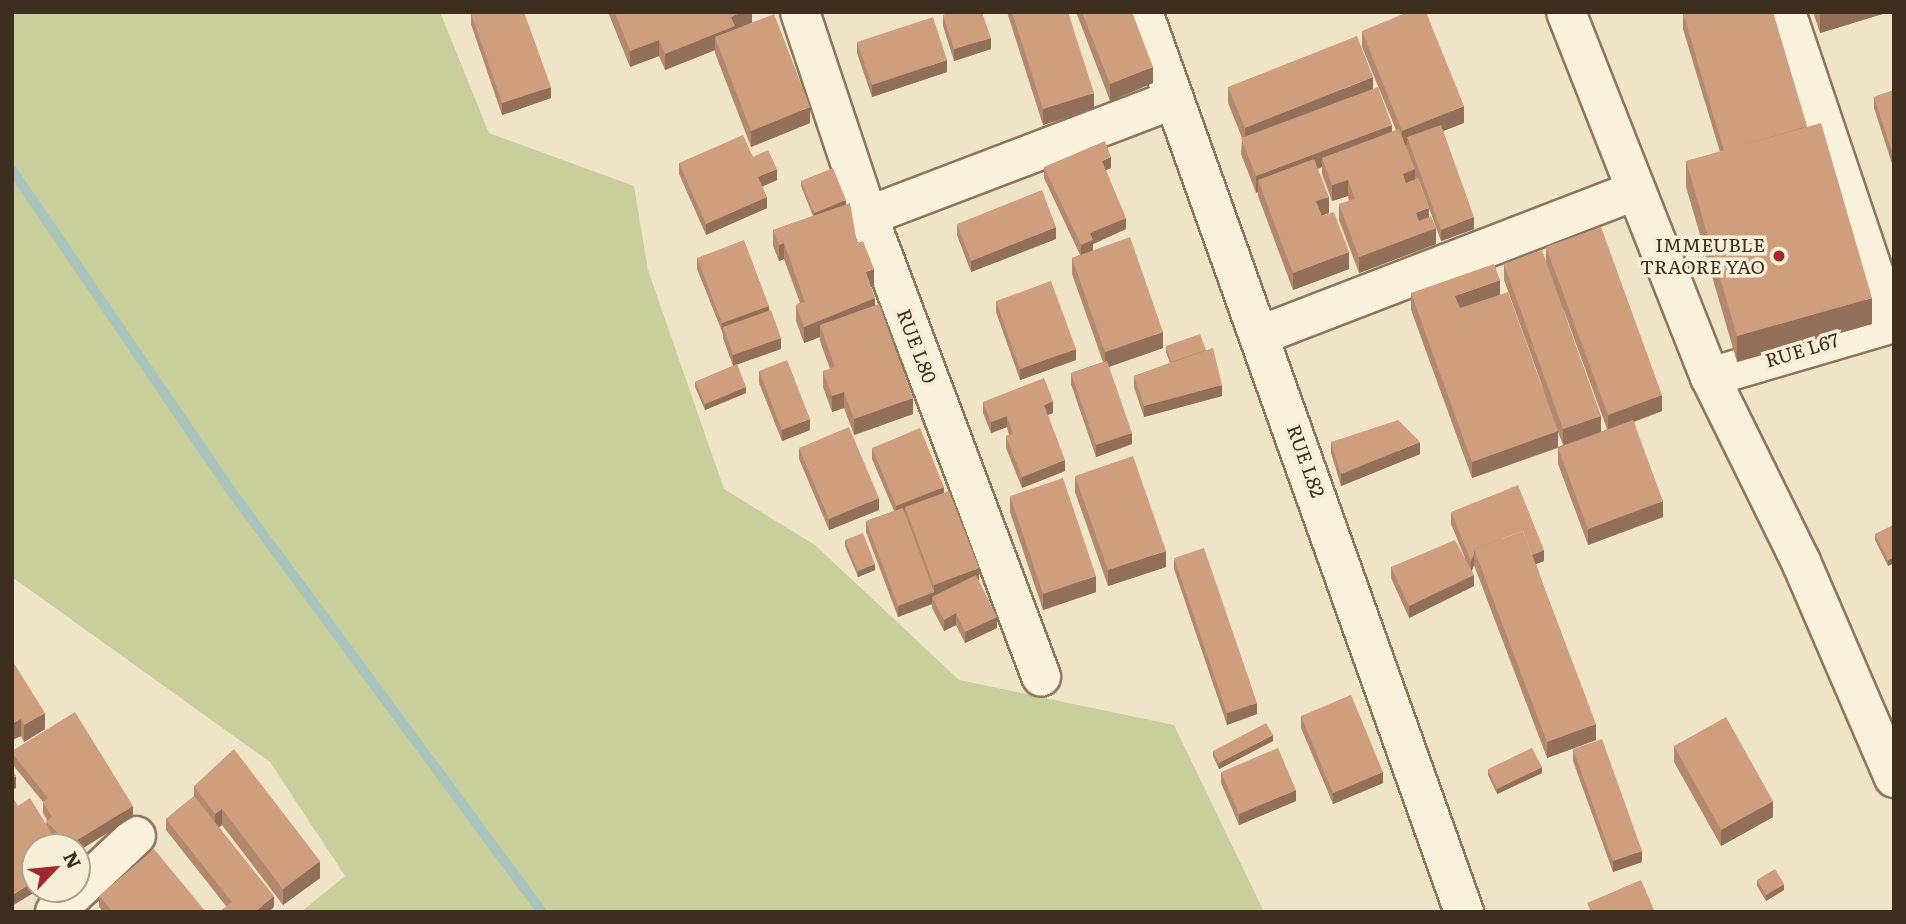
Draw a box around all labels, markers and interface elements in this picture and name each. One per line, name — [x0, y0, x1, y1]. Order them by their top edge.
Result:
place label: IMMEUBLE TRAORE YAO — [1640, 234, 1765, 278]
marker: IMMEUBLE TRAORE YAO — [1771, 248, 1787, 264]
street label: RUE L80 — [892, 306, 942, 386]
street label: RUE L67 — [1762, 328, 1842, 372]
street label: RUE L82 — [1282, 421, 1330, 501]
north arrow — [21, 833, 91, 903]
text: N — [57, 846, 89, 873]

